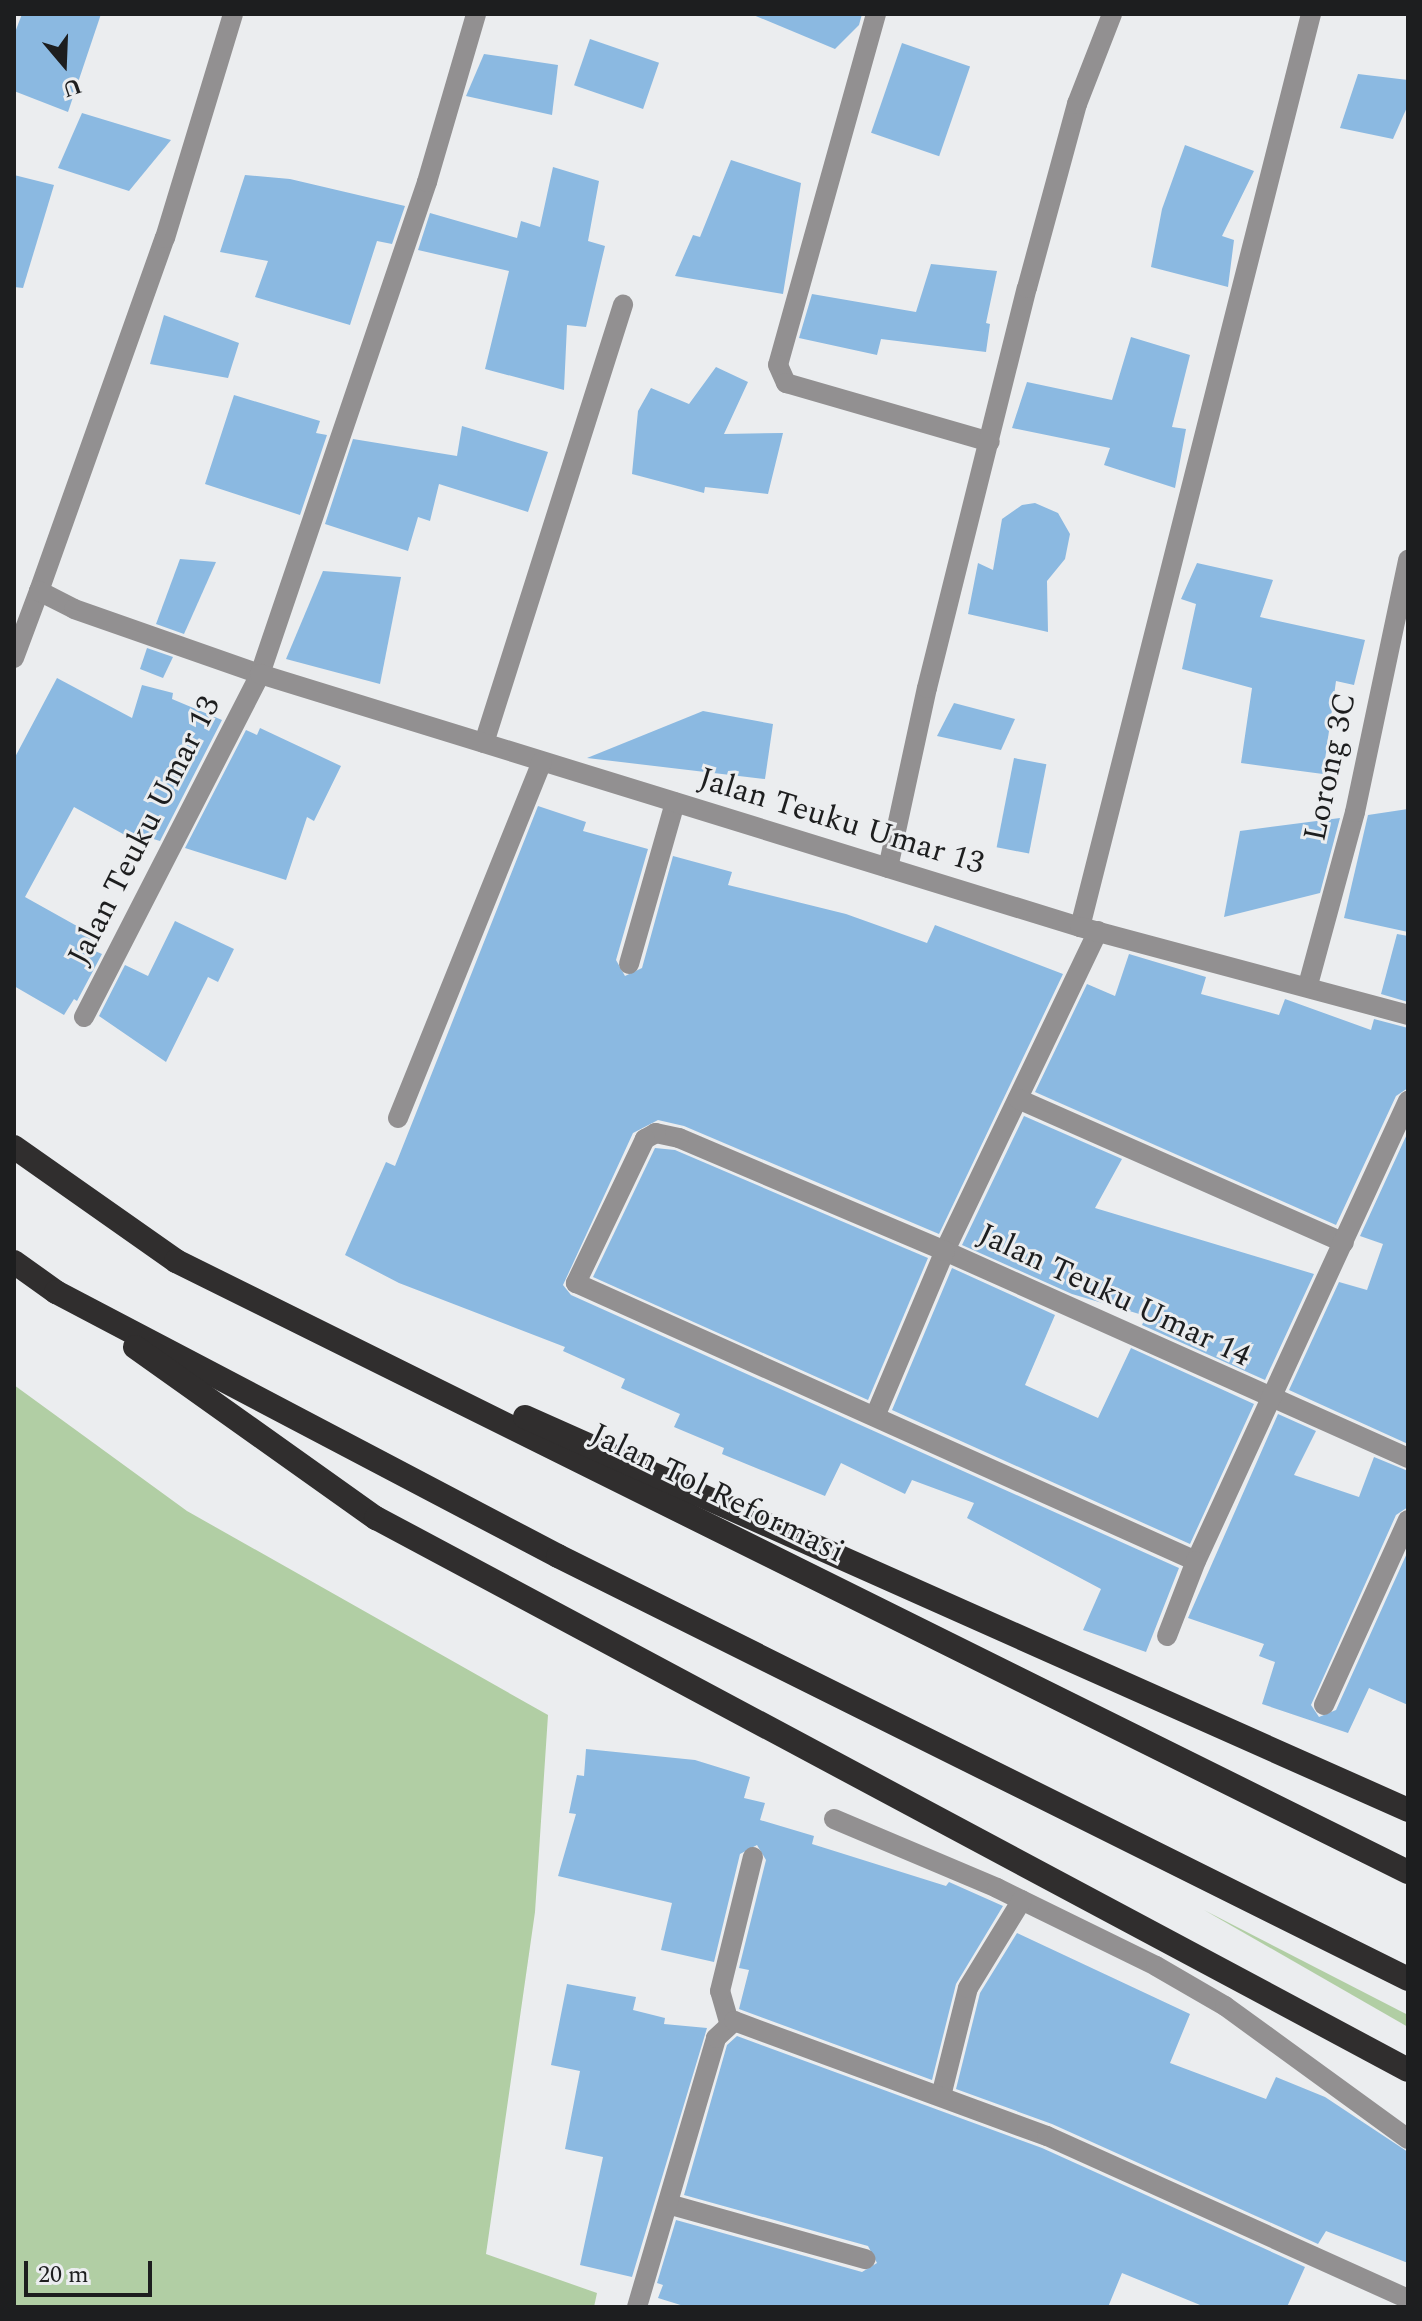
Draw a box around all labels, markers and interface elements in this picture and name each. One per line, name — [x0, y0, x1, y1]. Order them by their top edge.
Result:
north arrow — [24, 24, 104, 104]
text: U — [58, 69, 86, 106]
street label: Lorong 3C — [1297, 689, 1365, 845]
street label: Jalan Teuku Umar 13 — [61, 690, 229, 972]
street label: Jalan Teuku Umar 13 — [694, 760, 988, 884]
street label: Jalan Teuku Umar 14 — [972, 1216, 1256, 1376]
street label: Jalan Tol Reformasi — [584, 1416, 850, 1572]
scale bar — [28, 2245, 156, 2295]
text: 20 m — [38, 2257, 89, 2293]

